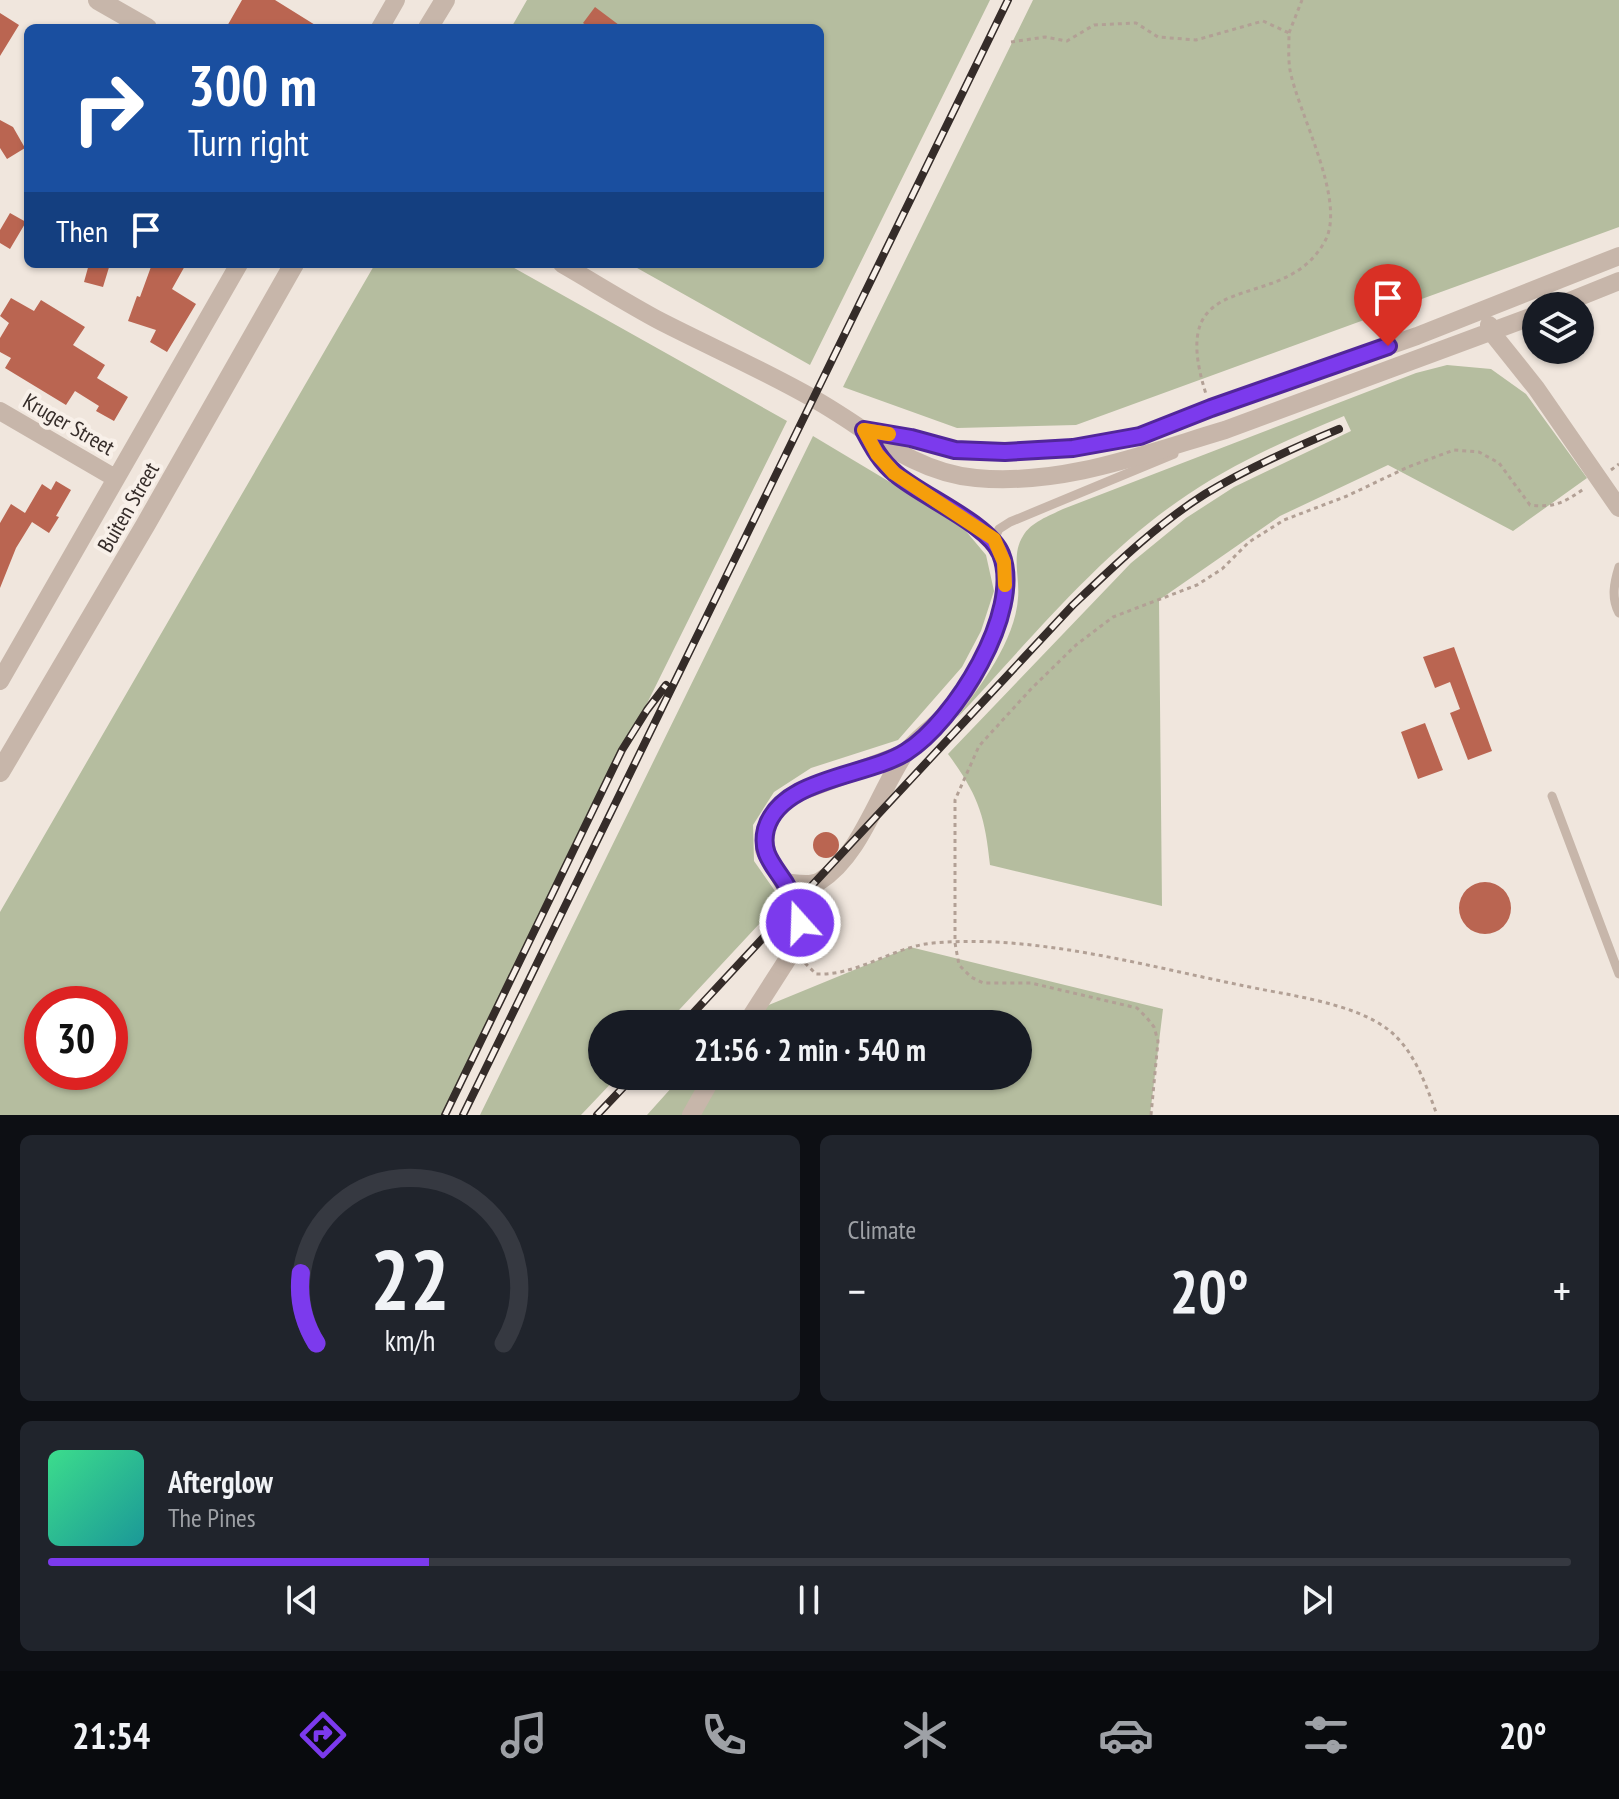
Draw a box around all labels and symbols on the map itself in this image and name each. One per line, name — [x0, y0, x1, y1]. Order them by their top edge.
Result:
pin — [1354, 264, 1422, 346]
street label: Kruger Street — [18, 387, 120, 461]
street label: Buiten Street — [91, 457, 165, 557]
position arrow — [758, 881, 842, 965]
speed limit sign: 30 — [24, 986, 128, 1090]

